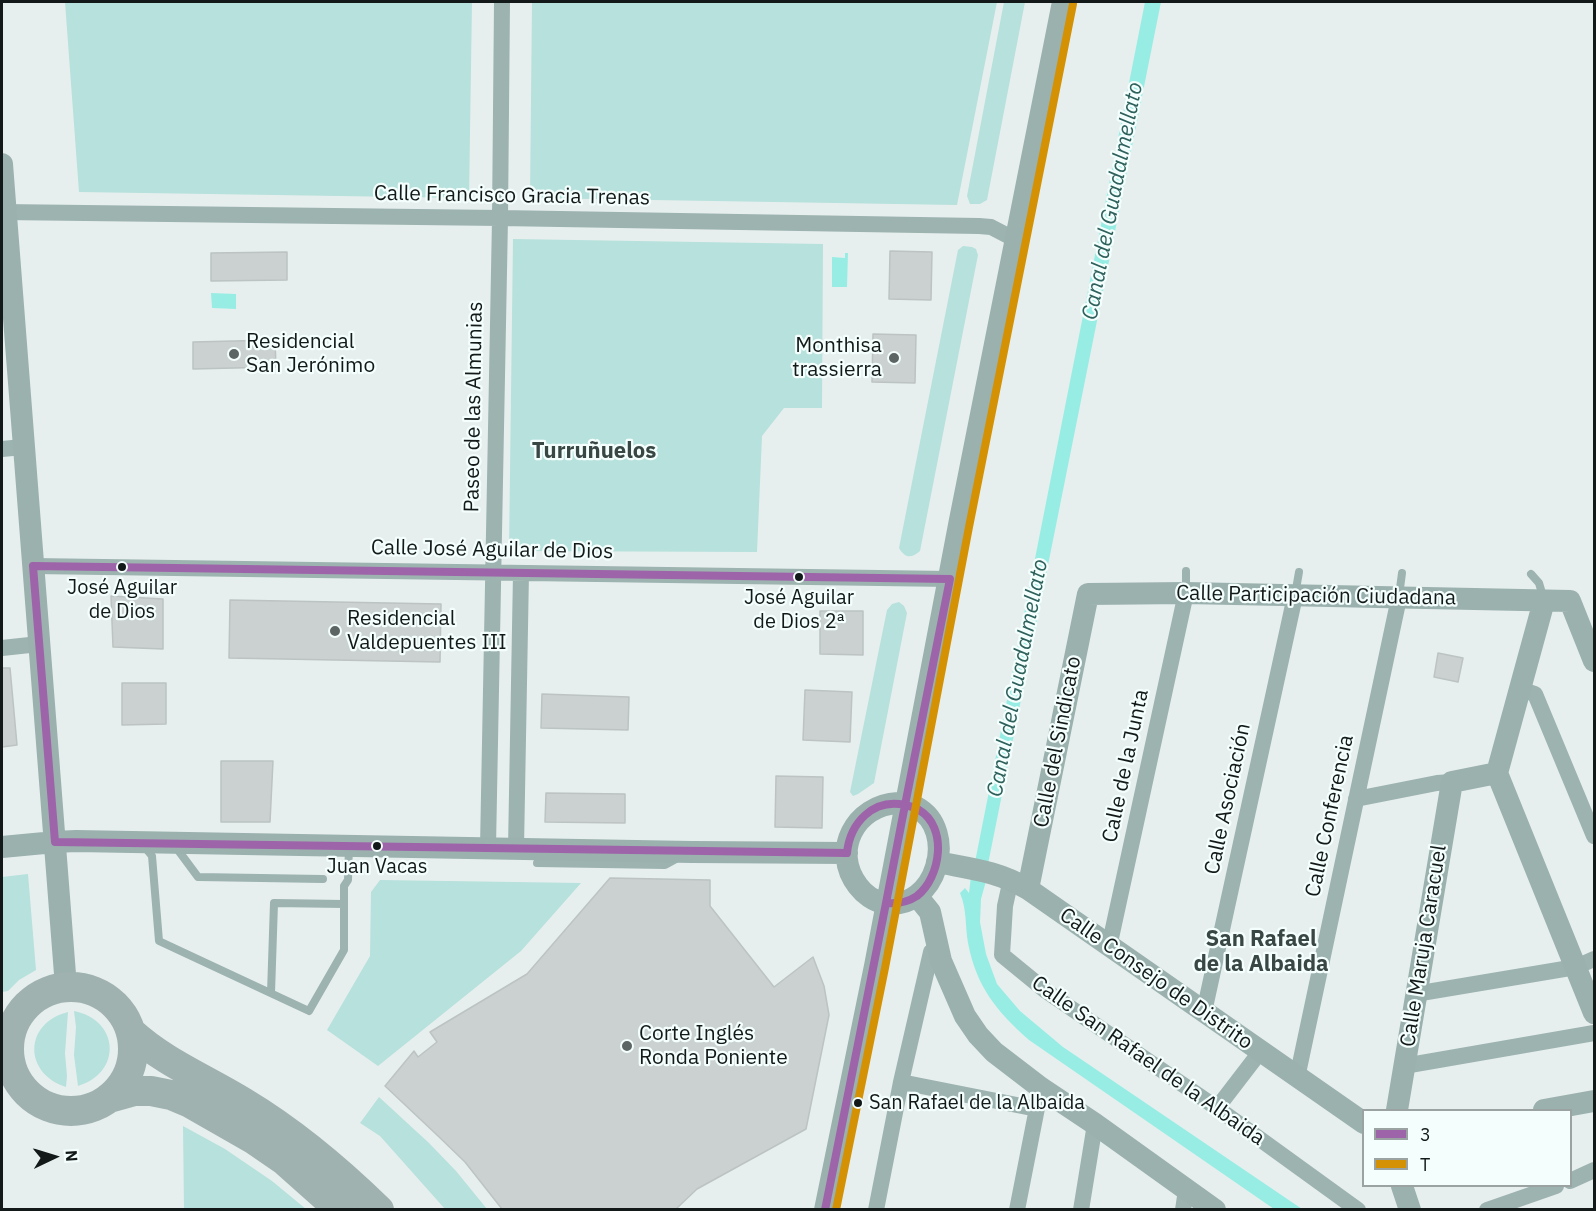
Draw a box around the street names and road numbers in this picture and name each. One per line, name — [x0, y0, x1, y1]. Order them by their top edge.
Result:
street label: Calle Francisco Gracia Trenas — [374, 181, 650, 211]
street label: Paseo de las Almunias — [460, 301, 488, 513]
street label: Calle José Aguilar de Dios — [371, 535, 613, 565]
street label: Calle Participación Ciudadana — [1176, 581, 1456, 611]
street label: Calle del Sindicato — [1029, 654, 1087, 830]
street label: Calle de la Junta — [1097, 687, 1155, 845]
street label: Calle Asociación — [1200, 721, 1256, 877]
street label: Calle Conferencia — [1301, 733, 1359, 899]
street label: Calle Maruja Caracuel — [1396, 843, 1452, 1049]
street label: Calle Consejo de Distrito — [1055, 903, 1257, 1055]
street label: Calle San Rafael de la Albaida — [1027, 971, 1269, 1151]

